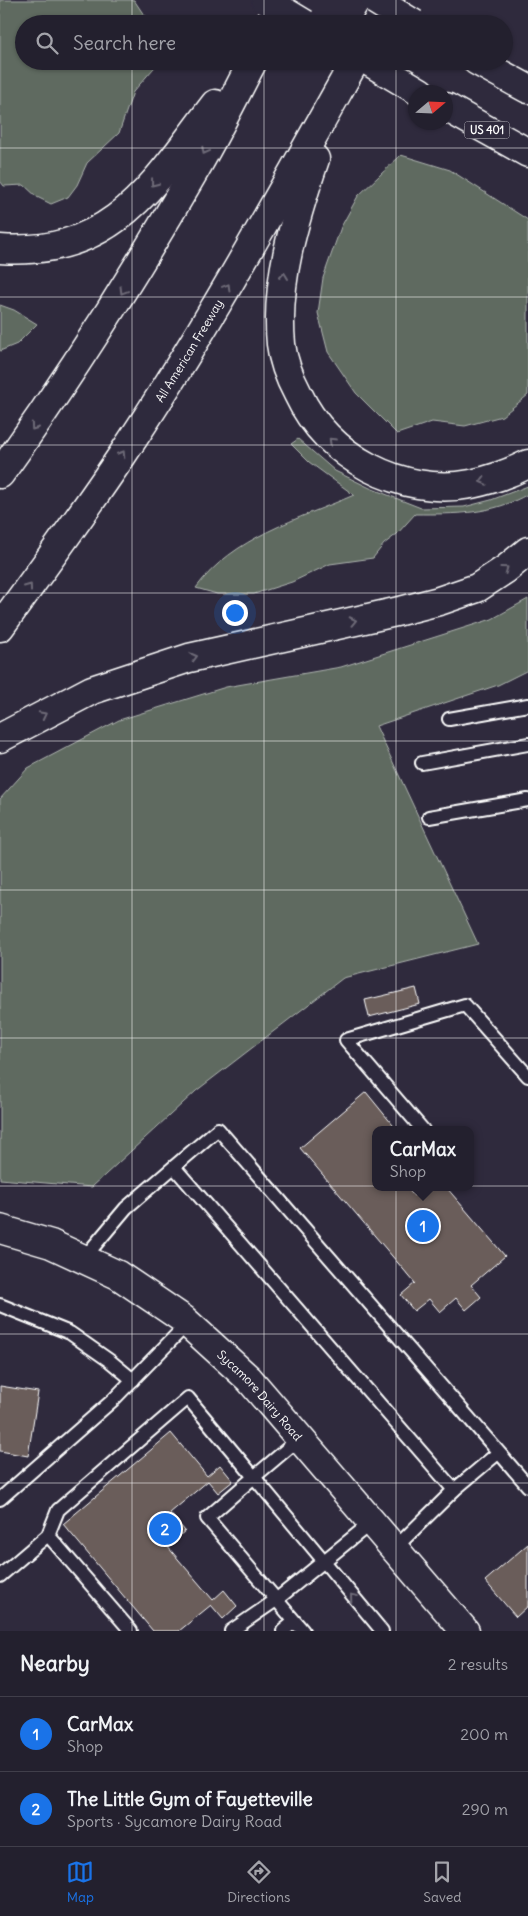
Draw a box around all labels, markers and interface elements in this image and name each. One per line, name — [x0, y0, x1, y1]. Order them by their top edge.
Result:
search box — [15, 15, 513, 70]
icon: search — [33, 29, 61, 57]
text: Search here — [73, 31, 176, 55]
north arrow — [408, 85, 453, 130]
road number: US 401 — [464, 122, 510, 138]
one-way arrow — [201, 145, 211, 154]
one-way arrow — [151, 177, 160, 186]
one-way arrow — [278, 272, 289, 280]
one-way arrow — [221, 283, 231, 292]
one-way arrow — [119, 285, 129, 294]
street label: All American Freeway — [151, 296, 226, 405]
one-way arrow — [31, 421, 40, 431]
one-way arrow — [329, 438, 338, 447]
one-way arrow — [116, 451, 126, 460]
one-way arrow — [478, 475, 487, 486]
one-way arrow — [499, 566, 509, 575]
one-way arrow — [23, 583, 32, 593]
your location — [222, 600, 248, 626]
one-way arrow — [348, 617, 357, 627]
one-way arrow — [189, 652, 198, 663]
one-way arrow — [38, 711, 47, 721]
popup — [372, 1126, 474, 1191]
text: CarMax — [390, 1137, 456, 1161]
text: Shop — [390, 1161, 426, 1181]
pin: 1 — [407, 1207, 439, 1245]
street label: Sycamore Dairy Road — [214, 1347, 306, 1443]
pin: 2 — [149, 1510, 181, 1548]
one-way arrow — [349, 1593, 358, 1602]
text: Nearby — [20, 1650, 90, 1677]
text: 2 results — [448, 1654, 508, 1674]
text: CarMax — [67, 1712, 133, 1736]
text: 1 — [33, 1724, 39, 1744]
text: 200 m — [460, 1724, 508, 1744]
text: Shop — [67, 1736, 103, 1756]
text: The Little Gym of Fayetteville — [67, 1787, 313, 1811]
text: 2 — [32, 1799, 40, 1819]
text: 290 m — [462, 1799, 508, 1819]
text: Sports · Sycamore Dairy Road — [67, 1811, 282, 1831]
tab: Map — [66, 1858, 94, 1906]
tab: Directions — [227, 1858, 290, 1906]
tab: Saved — [423, 1858, 462, 1906]

